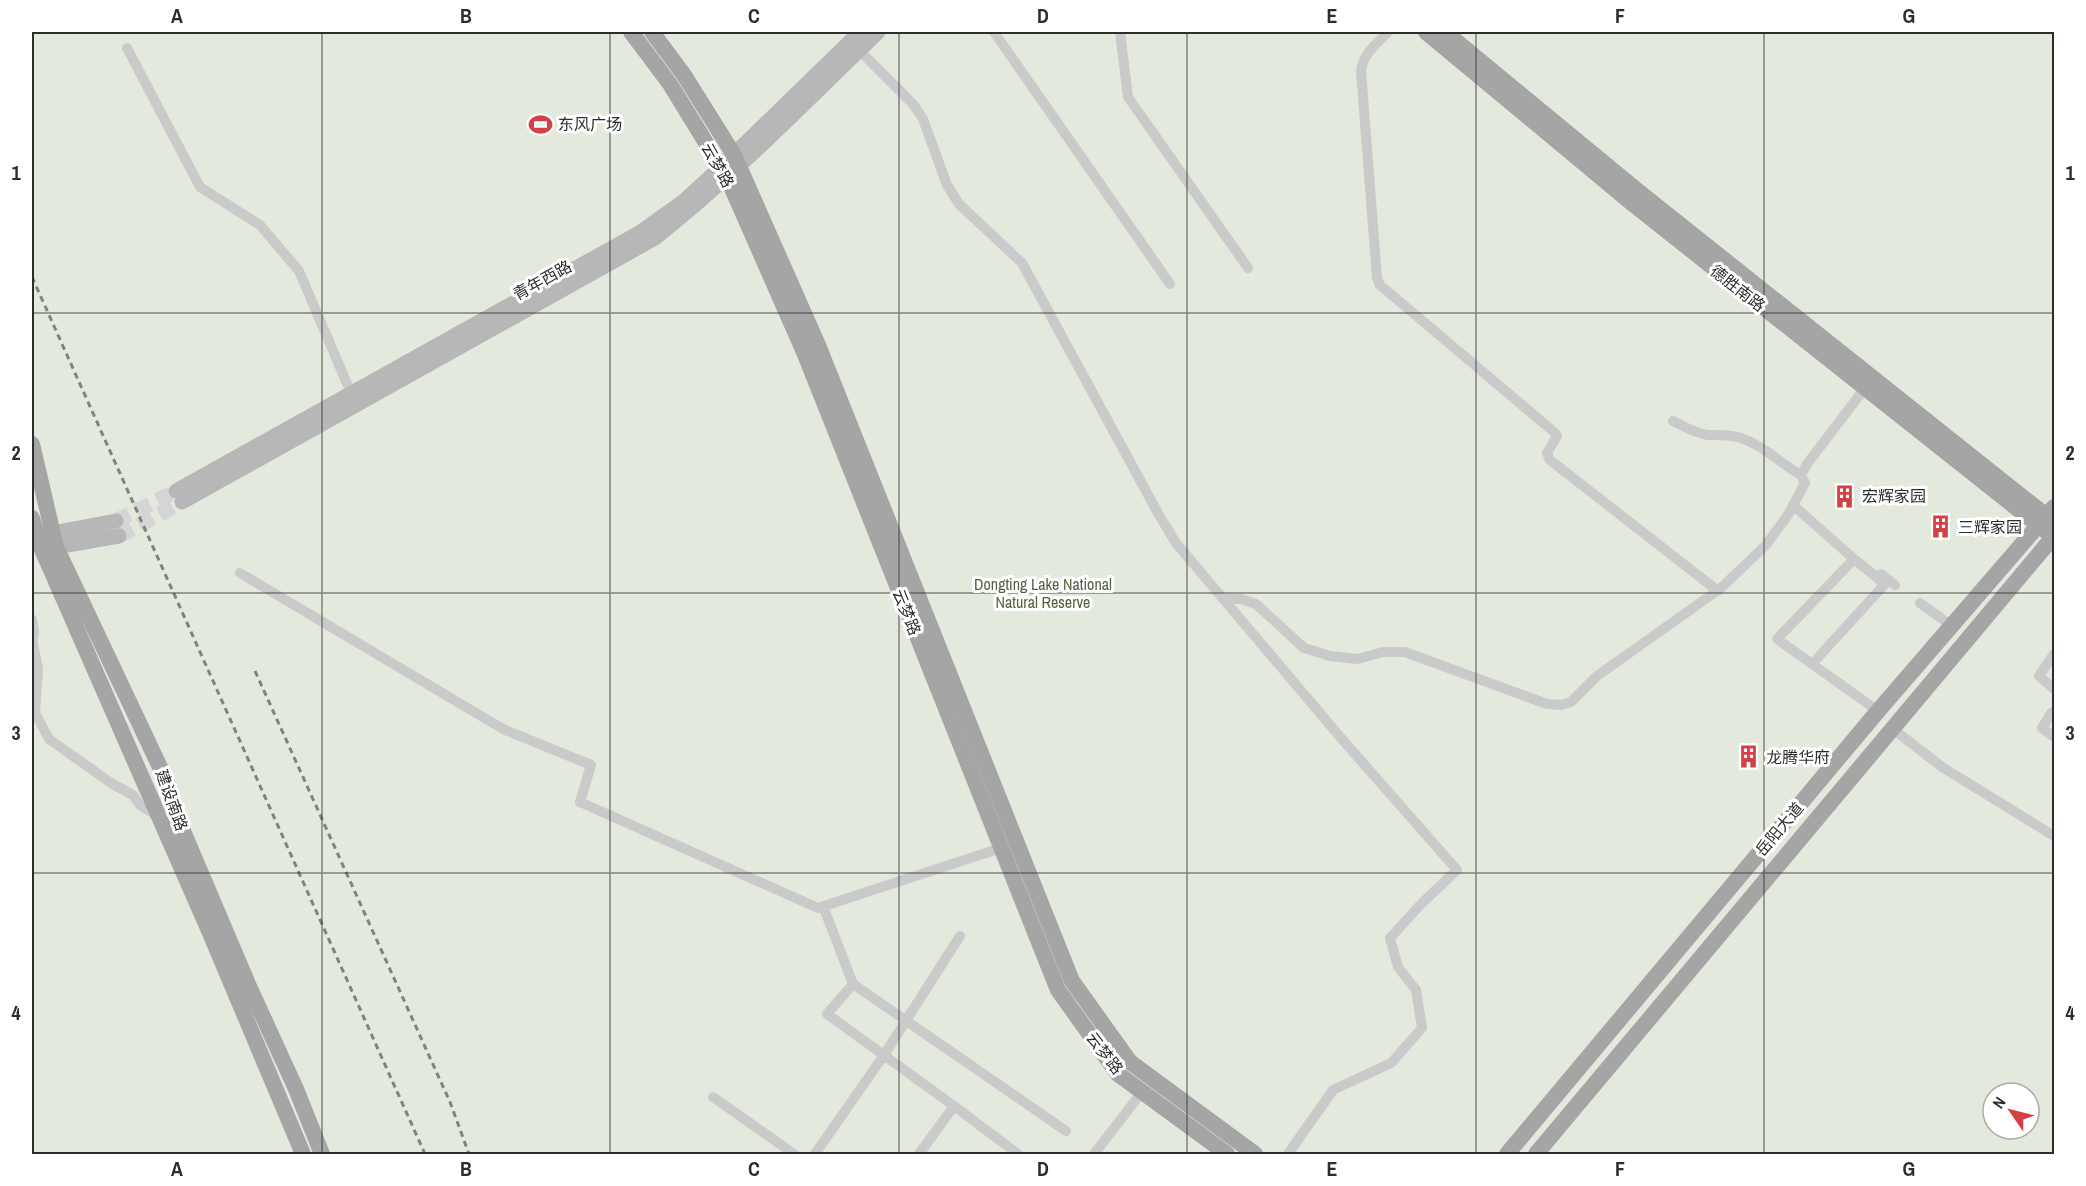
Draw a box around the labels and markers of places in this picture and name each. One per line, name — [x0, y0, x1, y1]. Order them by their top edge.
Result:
sports icon: 东风广场 — [527, 111, 553, 137]
place label: 东风广场 — [558, 113, 622, 135]
building icon: 宏辉家园 — [1831, 483, 1857, 509]
place label: 宏辉家园 — [1862, 485, 1926, 507]
building icon: 三辉家园 — [1927, 514, 1953, 540]
place label: 三辉家园 — [1958, 516, 2022, 538]
building icon: 龙腾华府 — [1735, 744, 1761, 770]
place label: 龙腾华府 — [1766, 746, 1830, 768]

